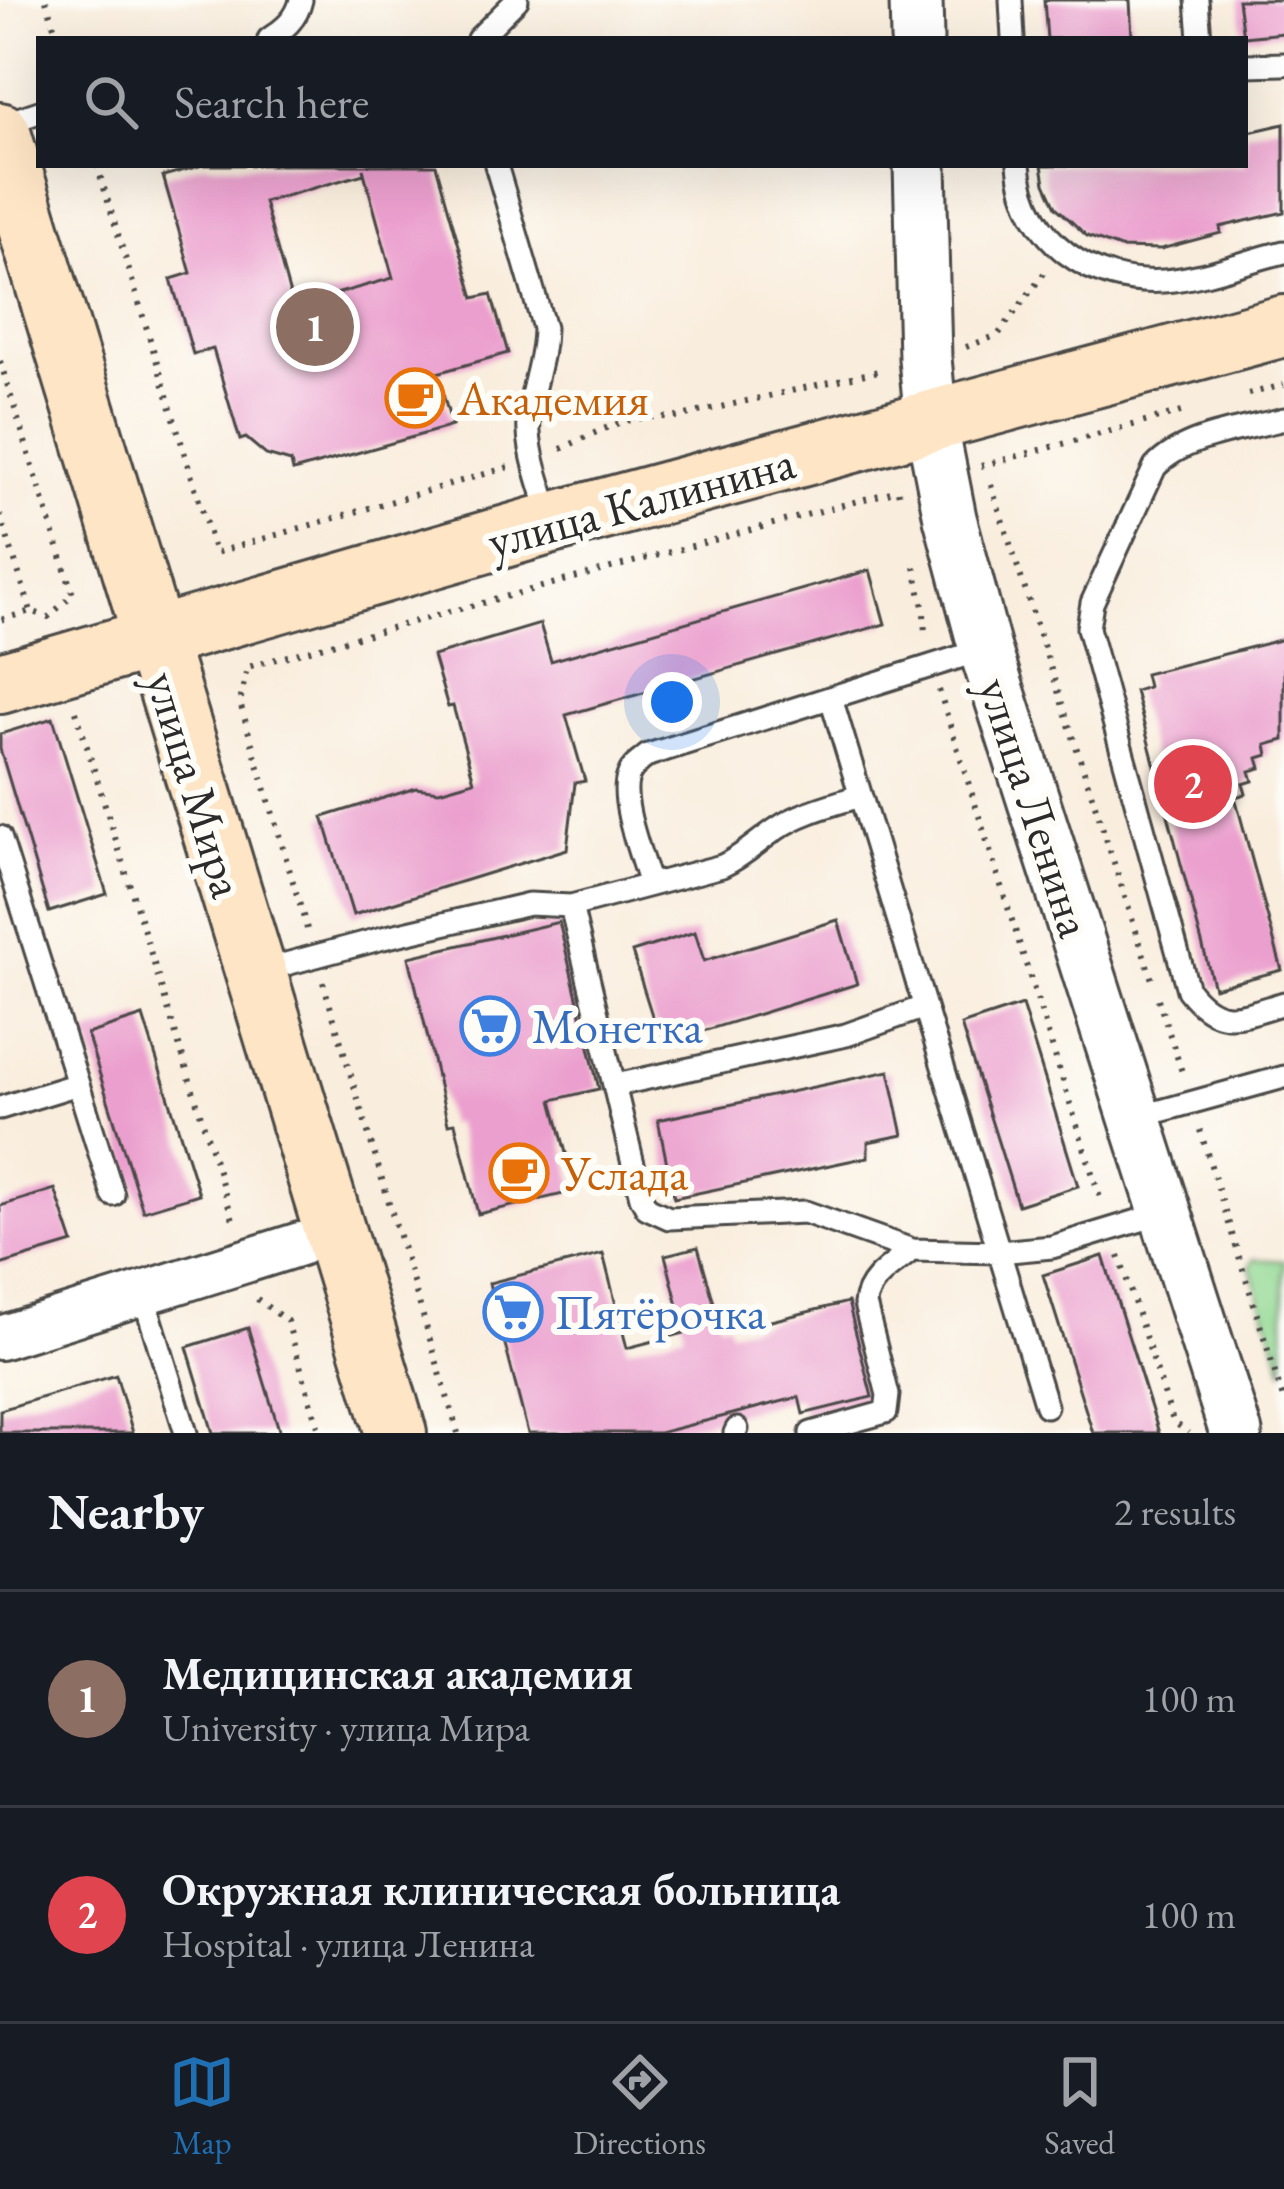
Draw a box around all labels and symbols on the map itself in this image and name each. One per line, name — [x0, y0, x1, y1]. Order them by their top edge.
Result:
pin: 1 — [276, 282, 354, 372]
cafe icon: Академия — [384, 367, 446, 429]
place label: Академия — [456, 367, 649, 429]
street label: улица Калинина — [481, 430, 802, 572]
street label: улица Мира — [132, 663, 260, 905]
street label: улица Ленина — [965, 669, 1107, 945]
your location — [642, 672, 702, 732]
pin: 2 — [1154, 739, 1232, 829]
supermarket icon: Монетка — [459, 995, 521, 1057]
place label: Монетка — [532, 995, 704, 1057]
cafe icon: Услада — [488, 1142, 550, 1204]
place label: Услада — [560, 1142, 689, 1204]
supermarket icon: Пятёрочка — [482, 1281, 544, 1343]
place label: Пятёрочка — [555, 1281, 767, 1343]

